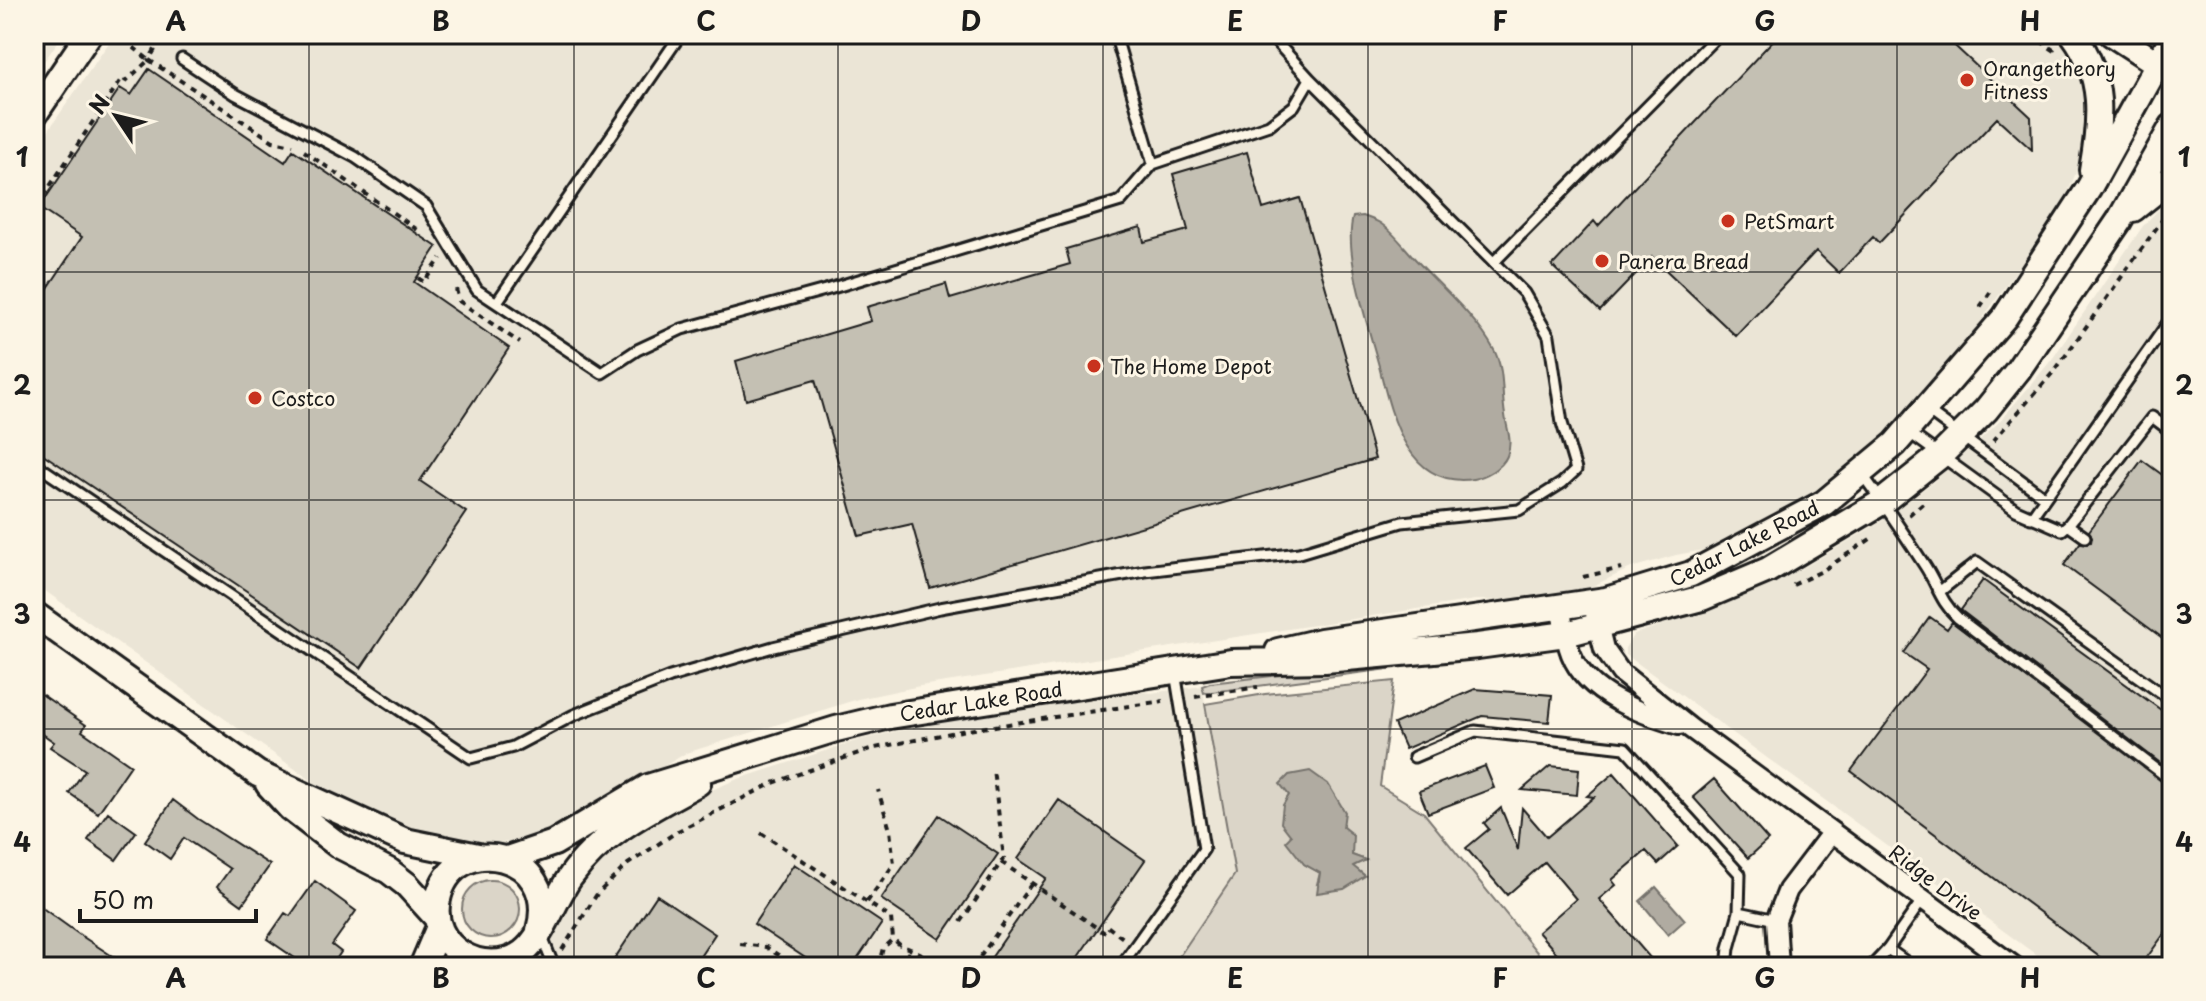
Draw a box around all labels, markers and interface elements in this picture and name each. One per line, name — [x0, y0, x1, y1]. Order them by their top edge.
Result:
text: A — [166, 1, 186, 40]
text: B — [432, 1, 450, 40]
text: C — [696, 1, 716, 40]
text: D — [961, 1, 981, 40]
text: E — [1227, 1, 1243, 40]
text: F — [1492, 1, 1508, 40]
text: G — [1754, 1, 1776, 40]
text: H — [2020, 1, 2040, 40]
place label: Orangetheory Fitness — [1983, 53, 2116, 106]
marker: Orangetheory Fitness — [1958, 71, 1976, 89]
north arrow — [76, 76, 156, 156]
text: N — [80, 87, 117, 120]
text: 1 — [16, 137, 28, 176]
text: 1 — [2178, 137, 2190, 176]
place label: PetSmart — [1744, 206, 1834, 236]
marker: PetSmart — [1719, 212, 1737, 230]
place label: Panera Bread — [1618, 246, 1749, 276]
marker: Panera Bread — [1593, 252, 1611, 270]
place label: The Home Depot — [1110, 351, 1272, 381]
marker: The Home Depot — [1085, 357, 1103, 375]
text: 2 — [13, 365, 31, 404]
text: 2 — [2175, 365, 2193, 404]
place label: Costco — [271, 383, 335, 413]
marker: Costco — [246, 389, 264, 407]
street label: Cedar Lake Road — [1664, 492, 1824, 594]
text: 3 — [13, 594, 31, 633]
text: 3 — [2175, 594, 2193, 633]
street label: Cedar Lake Road — [897, 673, 1065, 729]
text: 4 — [13, 822, 31, 861]
text: 4 — [2175, 822, 2193, 861]
street label: Ridge Drive — [1883, 837, 1989, 927]
scale bar — [80, 873, 256, 923]
text: 50 m — [92, 881, 154, 917]
text: A — [166, 958, 186, 997]
text: B — [432, 958, 450, 997]
text: C — [696, 958, 716, 997]
text: D — [961, 958, 981, 997]
text: E — [1227, 958, 1243, 997]
text: F — [1492, 958, 1508, 997]
text: G — [1754, 958, 1776, 997]
text: H — [2020, 958, 2040, 997]

